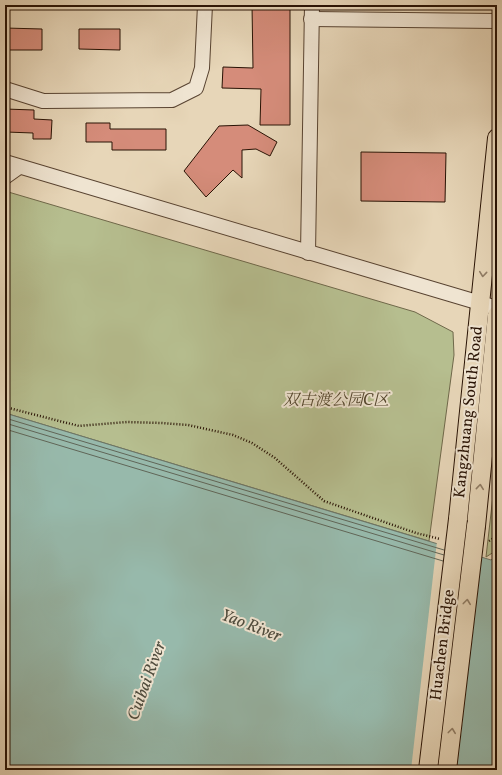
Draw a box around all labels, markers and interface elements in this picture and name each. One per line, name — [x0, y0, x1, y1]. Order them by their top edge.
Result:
one-way arrow — [479, 271, 488, 277]
street label: Kangzhuang South Road — [449, 325, 489, 499]
park label: 双古渡公园C区 — [283, 390, 391, 412]
one-way arrow — [475, 484, 484, 490]
street label: Huachen Bridge — [425, 588, 461, 702]
one-way arrow — [462, 599, 471, 605]
water label: Yao River — [218, 604, 285, 648]
water label: Cuibai River — [122, 638, 172, 724]
one-way arrow — [447, 728, 456, 734]

